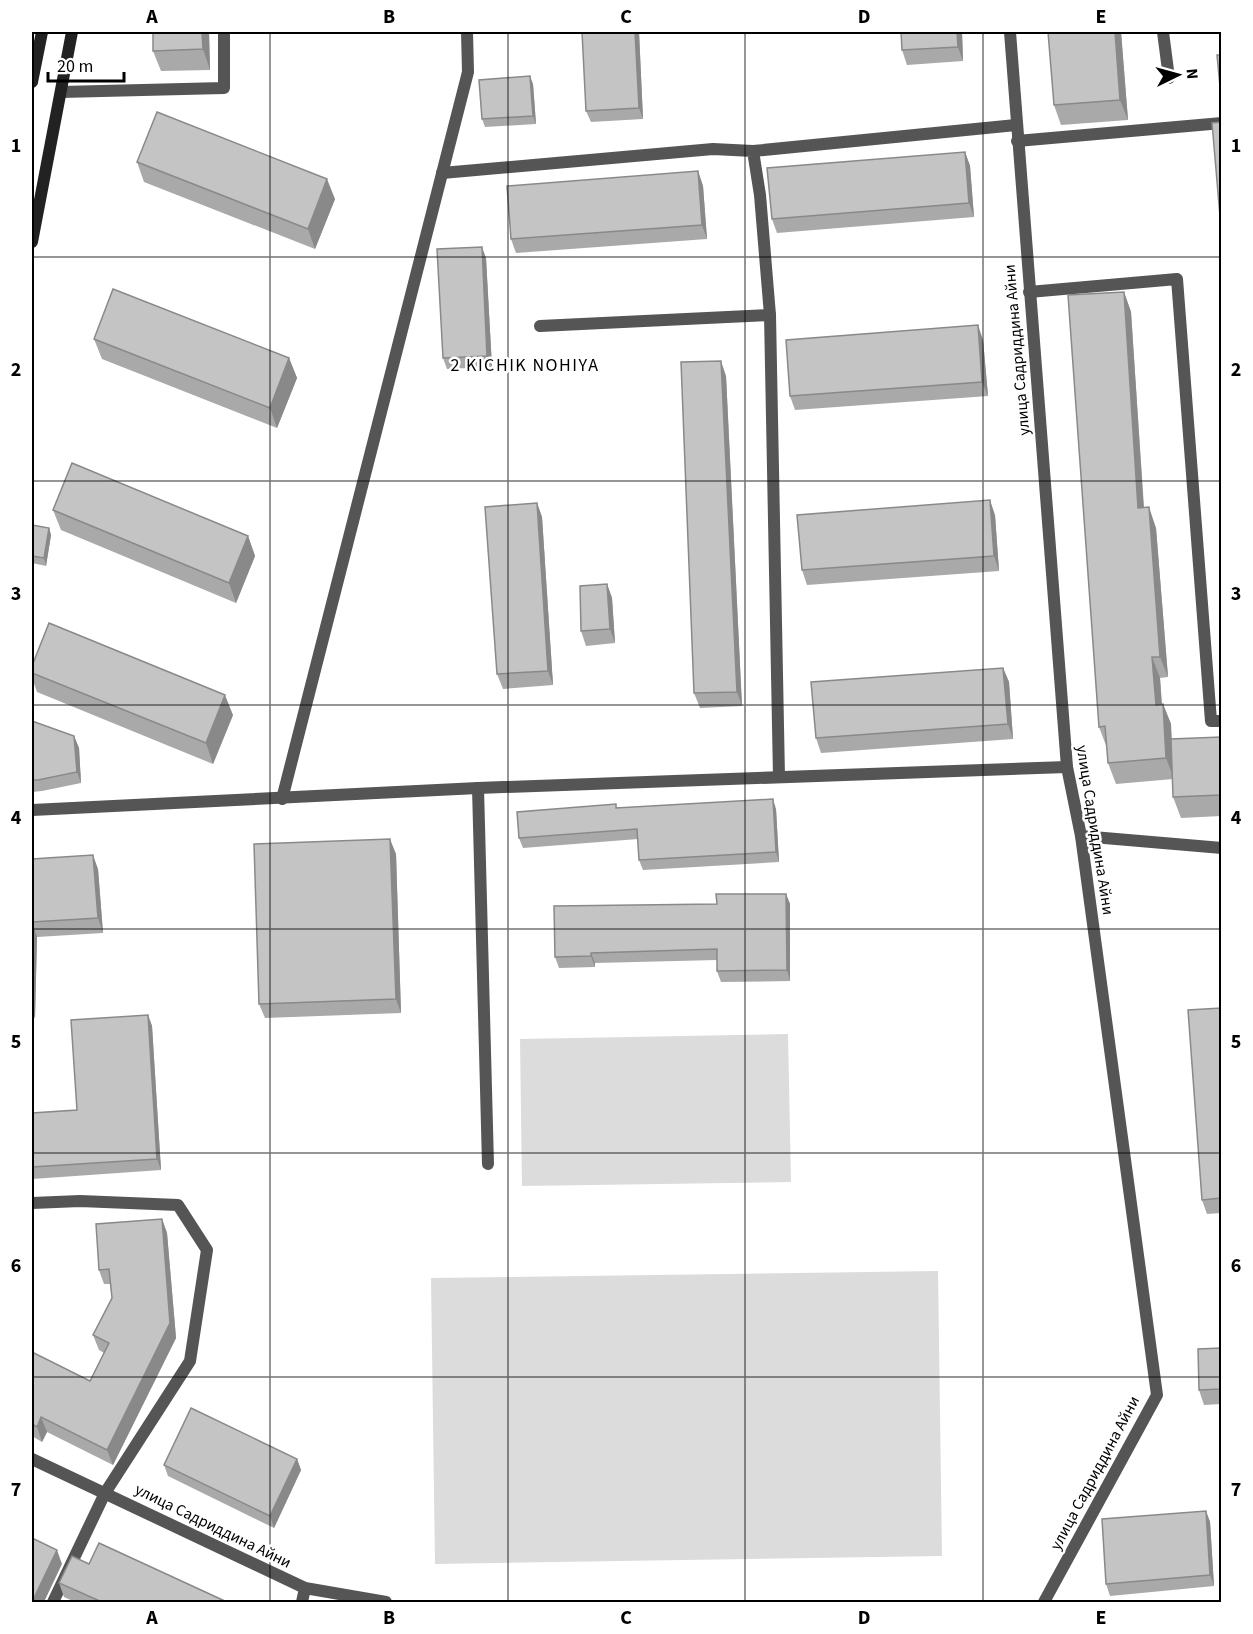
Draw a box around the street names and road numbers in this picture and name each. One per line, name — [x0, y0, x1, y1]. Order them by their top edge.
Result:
street label: улица Садриддина Айни — [999, 264, 1035, 436]
street label: улица Садриддина Айни — [1071, 743, 1119, 917]
street label: улица Садриддина Айни — [1045, 1392, 1145, 1554]
street label: улица Садриддина Айни — [131, 1478, 295, 1574]

